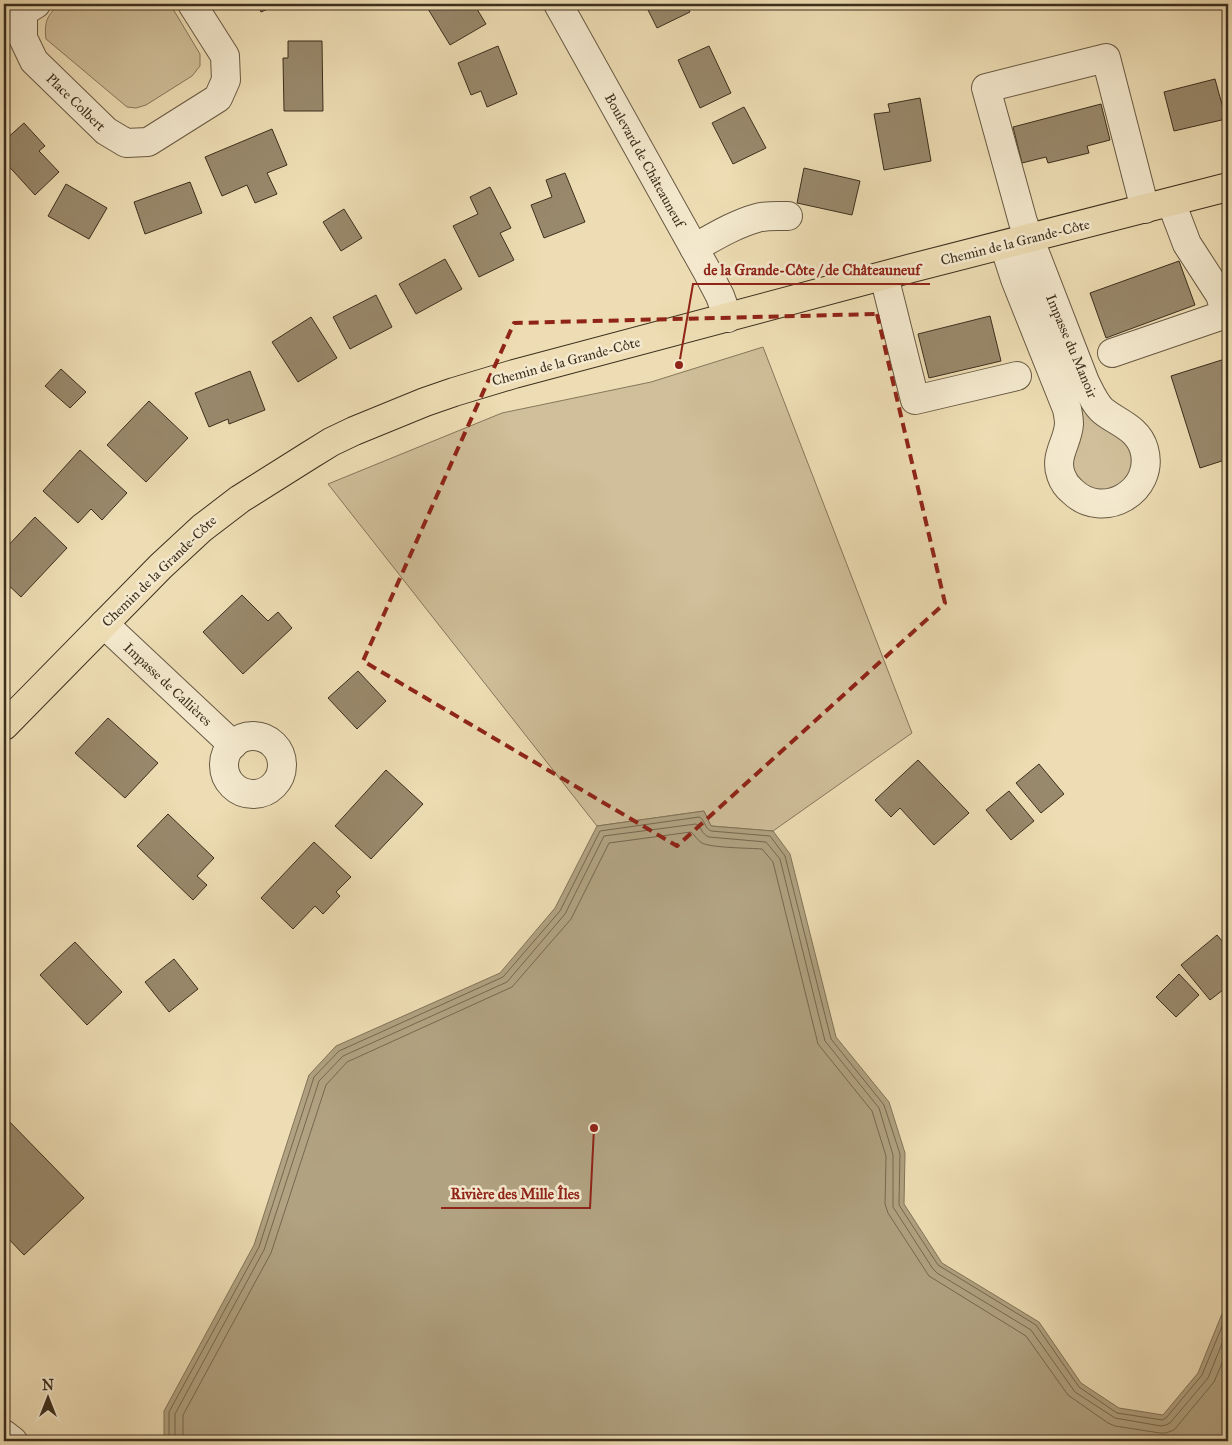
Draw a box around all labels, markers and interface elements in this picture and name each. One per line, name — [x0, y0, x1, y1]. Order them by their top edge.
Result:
street label: Place Colbert — [43, 70, 109, 135]
street label: Boulevard de Châteauneuf — [601, 90, 689, 232]
street label: Chemin de la Grande-Côte — [939, 216, 1092, 269]
callout: de la Grande-Côte / de Châteauneuf — [693, 254, 930, 284]
text: de la Grande-Côte / de Châteauneuf — [704, 261, 923, 279]
street label: Impasse du Manoir — [1042, 292, 1101, 401]
street label: Chemin de la Grande-Côte — [490, 333, 642, 389]
street label: Chemin de la Grande-Côte — [98, 512, 220, 631]
street label: Impasse de Callières — [120, 639, 215, 730]
callout: Rivière des Mille Îles — [441, 1178, 590, 1208]
text: Rivière des Mille Îles — [451, 1184, 580, 1203]
north arrow — [22, 1372, 72, 1422]
text: N — [42, 1377, 54, 1394]

